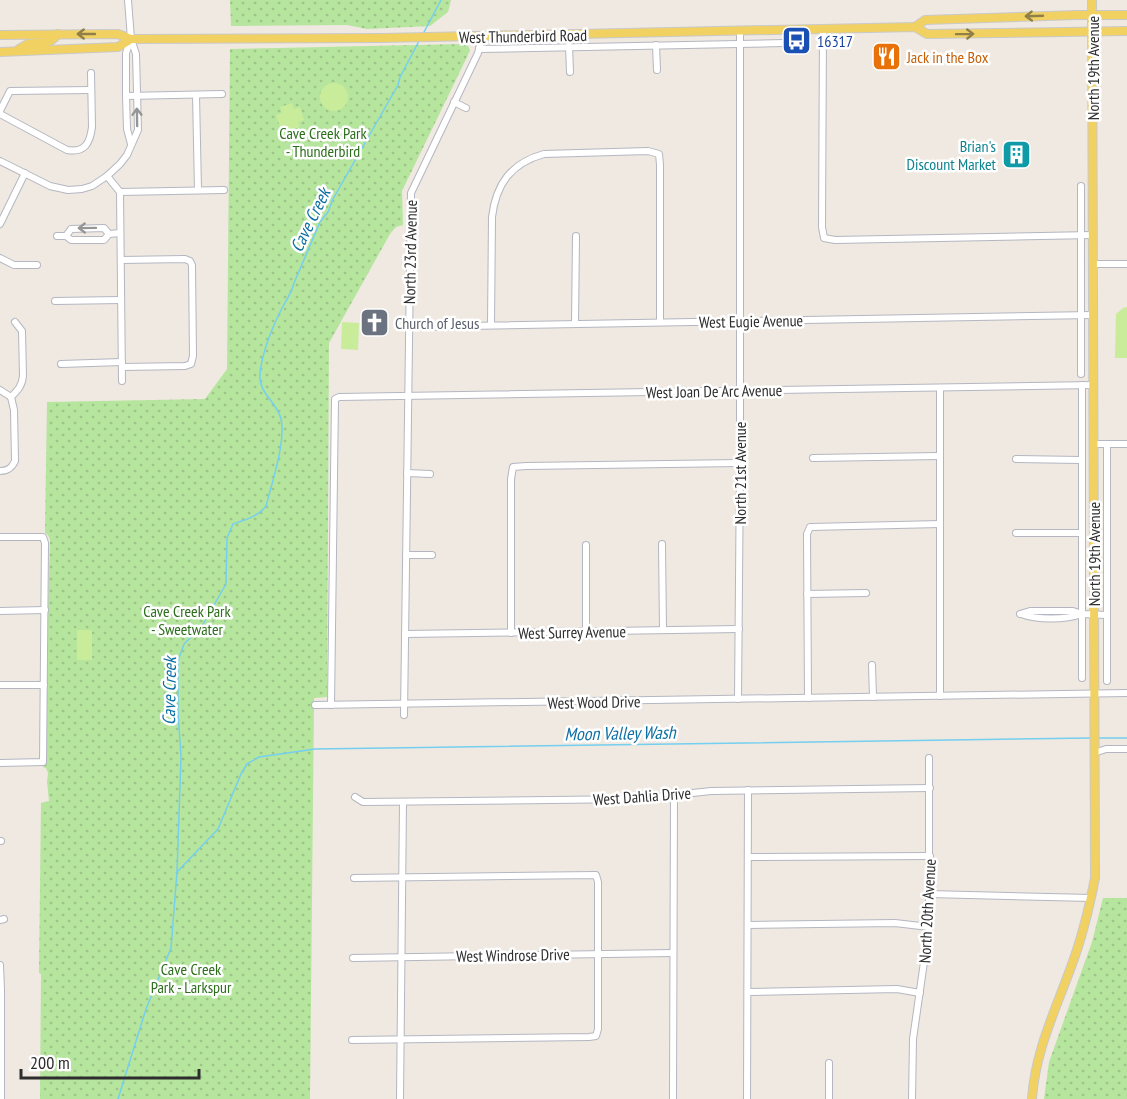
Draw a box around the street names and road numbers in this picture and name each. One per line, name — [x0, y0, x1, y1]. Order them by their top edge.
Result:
street label: North 19th Avenue — [1083, 16, 1103, 120]
street label: West Thunderbird Road — [459, 25, 587, 47]
street label: North 23rd Avenue — [399, 200, 421, 304]
street label: West Eugie Avenue — [699, 310, 803, 332]
street label: West Joan De Arc Avenue — [646, 380, 782, 402]
street label: North 21st Avenue — [730, 422, 750, 524]
street label: North 19th Avenue — [1084, 502, 1104, 606]
street label: West Surrey Avenue — [518, 621, 626, 643]
street label: West Wood Drive — [547, 691, 641, 713]
street label: West Dahlia Drive — [592, 783, 692, 809]
street label: North 20th Avenue — [914, 858, 940, 964]
street label: West Windrose Drive — [456, 944, 570, 966]

